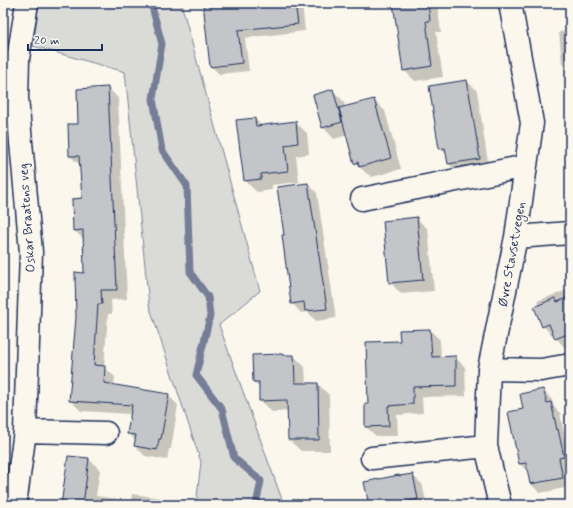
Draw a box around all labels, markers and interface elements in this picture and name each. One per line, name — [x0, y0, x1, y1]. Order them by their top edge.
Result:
scale bar — [28, 26, 102, 52]
text: 20 m — [34, 33, 60, 49]
street label: Oskar Braatens veg — [15, 163, 40, 273]
street label: Øvre Stavsetvegen — [495, 200, 531, 308]

